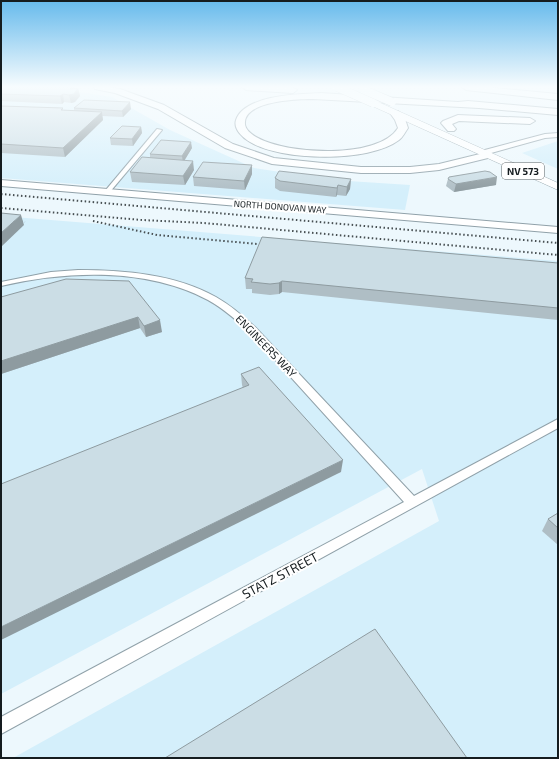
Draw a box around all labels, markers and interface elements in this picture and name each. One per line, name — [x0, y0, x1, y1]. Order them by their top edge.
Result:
road number: NV 573 — [502, 163, 544, 179]
street label: NORTH DONOVAN WAY — [233, 198, 328, 215]
street label: ENGINEERS WAY — [233, 312, 300, 380]
street label: STATZ STREET — [239, 548, 321, 602]

